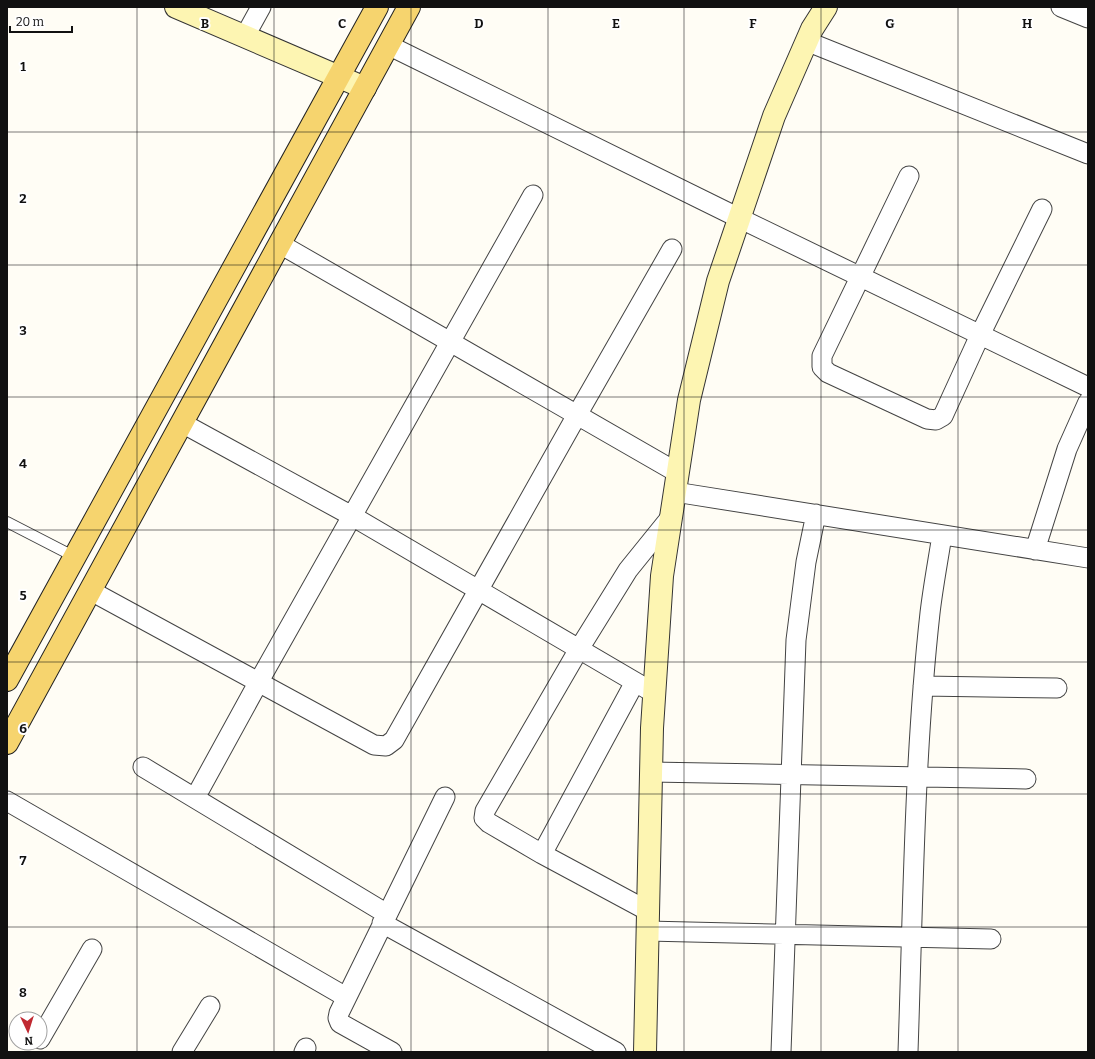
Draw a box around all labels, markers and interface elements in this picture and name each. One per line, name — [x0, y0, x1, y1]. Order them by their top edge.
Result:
scale bar — [10, 8, 72, 34]
text: 20 m — [16, 15, 45, 29]
text: B — [201, 16, 209, 31]
text: C — [338, 16, 346, 31]
text: D — [474, 16, 484, 31]
text: E — [612, 16, 620, 31]
text: F — [749, 16, 757, 31]
text: G — [885, 16, 895, 31]
text: H — [1022, 16, 1032, 31]
text: 1 — [20, 59, 26, 74]
text: 2 — [19, 191, 27, 206]
text: 3 — [19, 323, 27, 338]
text: 4 — [19, 456, 27, 471]
text: 5 — [19, 588, 27, 603]
text: 6 — [19, 721, 27, 736]
text: 7 — [20, 853, 27, 868]
text: 8 — [19, 985, 27, 1000]
north arrow — [8, 1011, 48, 1051]
text: N — [23, 1034, 33, 1047]

